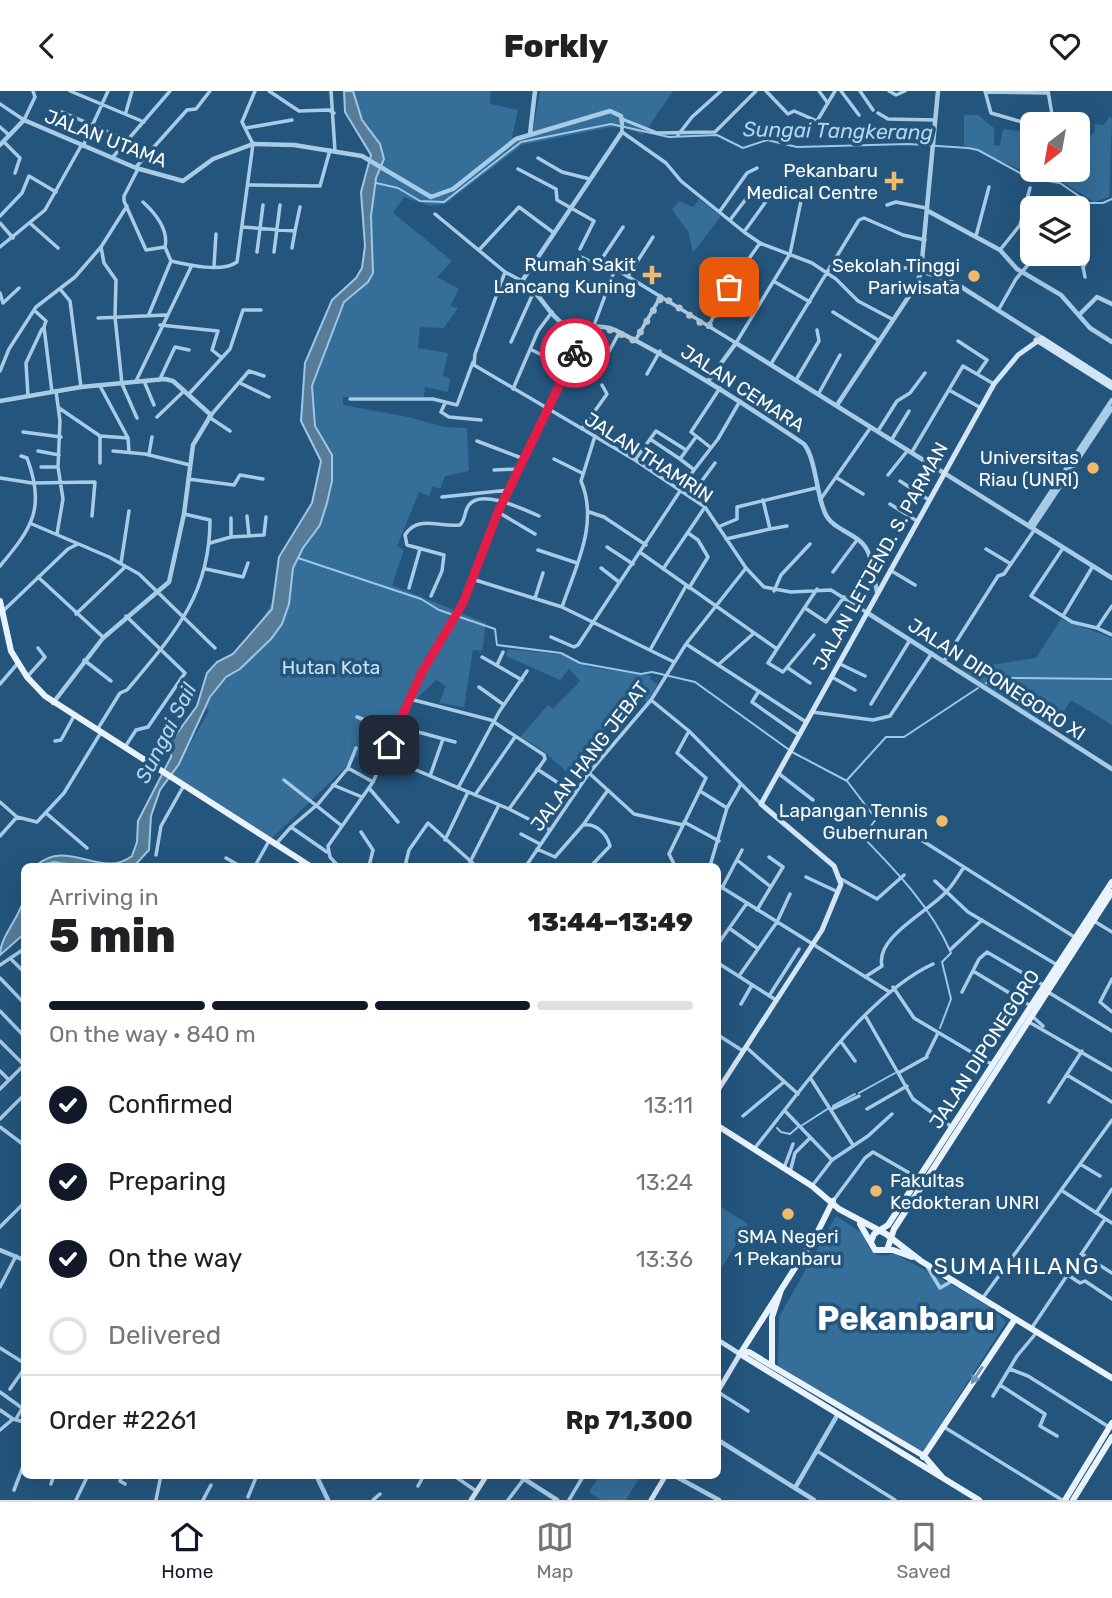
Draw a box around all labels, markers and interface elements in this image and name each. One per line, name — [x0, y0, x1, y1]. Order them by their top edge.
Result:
icon: back — [28, 27, 66, 65]
text: Forkly — [504, 27, 608, 65]
icon: heart — [1046, 27, 1084, 65]
street label: JALAN UTAMA — [41, 105, 171, 172]
north arrow — [1020, 112, 1090, 182]
map controls — [1020, 112, 1090, 266]
water label: Sungai Tangkerang — [743, 116, 933, 145]
place label: Pekanbaru Medical Centre — [746, 159, 878, 204]
marker: Pekanbaru Medical Centre — [884, 171, 904, 191]
button: layers — [1020, 196, 1090, 266]
place label: Rumah Sakit Lancang Kuning — [493, 253, 637, 298]
place label: Sekolah Tinggi Pariwisata — [832, 254, 960, 299]
pin — [699, 257, 759, 317]
marker: Rumah Sakit Lancang Kuning — [642, 265, 662, 285]
icon: bag — [710, 268, 748, 306]
marker: Sekolah Tinggi Pariwisata — [966, 268, 982, 284]
courier — [540, 318, 610, 388]
icon: bike — [556, 334, 594, 372]
street label: JALAN CEMARA — [677, 340, 809, 437]
street label: JALAN THAMRIN — [580, 407, 717, 508]
street label: JALAN LETJEND. S. PARMAN — [808, 438, 953, 674]
place label: Universitas Riau (UNRI) — [979, 446, 1079, 491]
marker: Universitas Riau (UNRI) — [1085, 460, 1101, 476]
street label: JALAN DIPONEGORO XI — [904, 613, 1090, 745]
park label: Hutan Kota — [282, 656, 380, 679]
street label: JALAN HANG JEBAT — [526, 677, 653, 836]
water label: Sungai Sail — [130, 678, 202, 787]
pin — [359, 715, 419, 775]
icon: home — [370, 726, 408, 764]
place label: Lapangan Tennis Gubernuran — [779, 799, 928, 844]
marker: Lapangan Tennis Gubernuran — [934, 813, 950, 829]
text: Arriving in — [49, 883, 159, 911]
text: 13:44–13:49 — [528, 907, 693, 938]
text: 5 min — [49, 909, 176, 964]
street label: JALAN DIPONEGORO — [924, 965, 1044, 1133]
text: On the way · 840 m — [49, 1020, 256, 1048]
icon: check — [49, 1086, 87, 1124]
text: Confirmed — [108, 1089, 233, 1120]
text: 13:11 — [644, 1091, 693, 1119]
icon: check — [49, 1163, 87, 1201]
text: Preparing — [108, 1166, 226, 1197]
text: 13:24 — [636, 1168, 693, 1196]
place label: Fakultas Kedokteran UNRI — [890, 1169, 1039, 1214]
marker: Fakultas Kedokteran UNRI — [868, 1183, 884, 1199]
marker: SMA Negeri 1 Pekanbaru — [780, 1206, 796, 1222]
place label: SMA Negeri 1 Pekanbaru — [734, 1225, 842, 1270]
icon: check — [49, 1240, 87, 1278]
text: On the way — [108, 1243, 242, 1274]
text: 13:36 — [636, 1245, 693, 1273]
district label: SUMAHILANG — [934, 1252, 1100, 1280]
district label: Pekanbaru — [817, 1299, 995, 1338]
text: Delivered — [108, 1320, 221, 1351]
one-way arrow — [970, 1366, 983, 1385]
text: Order #2261 — [49, 1405, 197, 1436]
text: Rp 71,300 — [566, 1405, 693, 1436]
tab: Home — [161, 1518, 213, 1583]
tab: Map — [536, 1518, 574, 1583]
tab: Saved — [896, 1518, 951, 1583]

